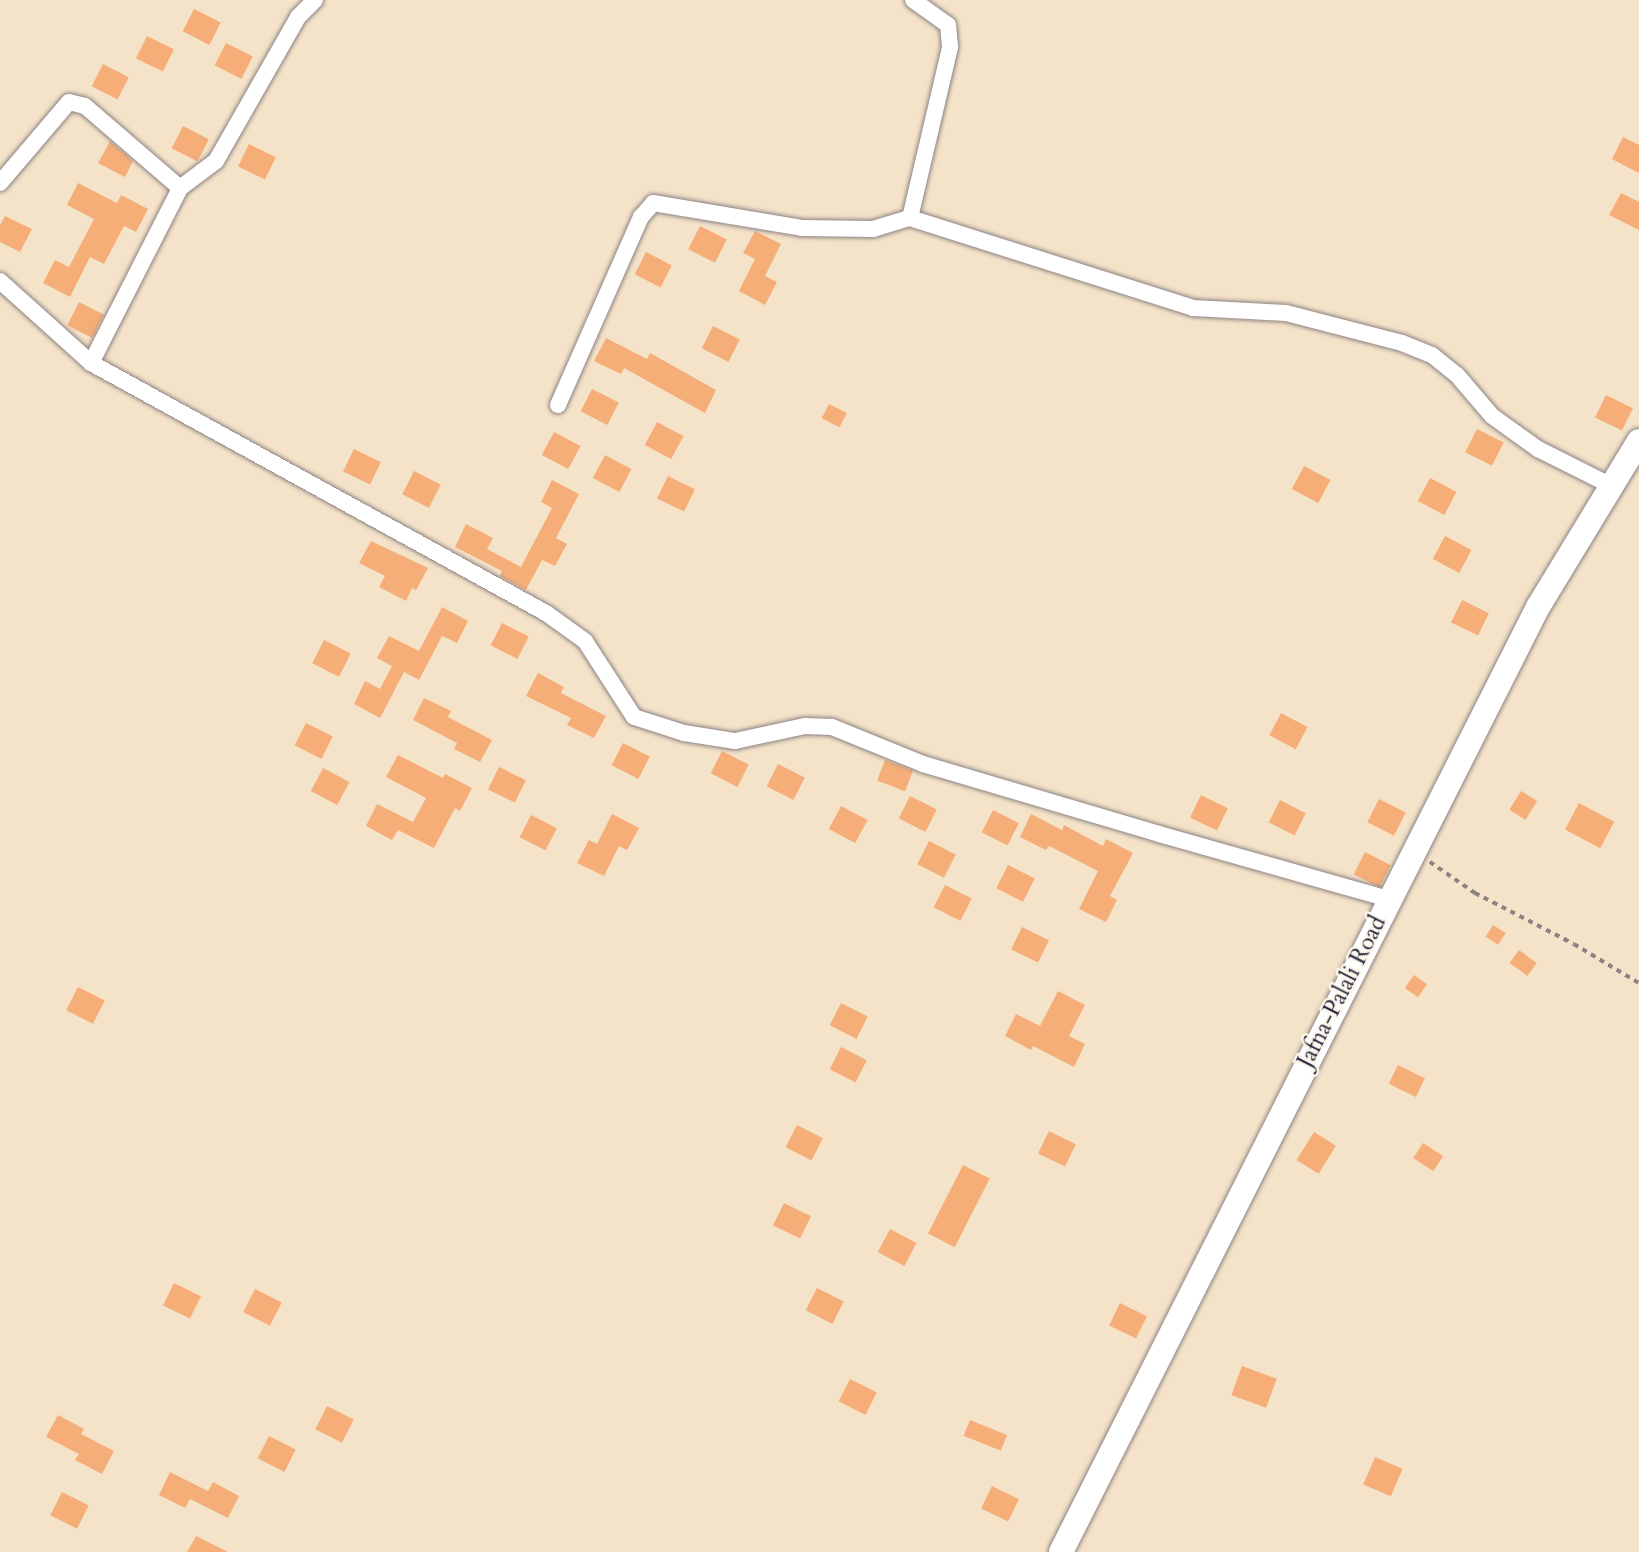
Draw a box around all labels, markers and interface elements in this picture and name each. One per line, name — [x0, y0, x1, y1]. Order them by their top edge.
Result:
street label: Jafna-Palali Road — [1292, 912, 1392, 1072]

